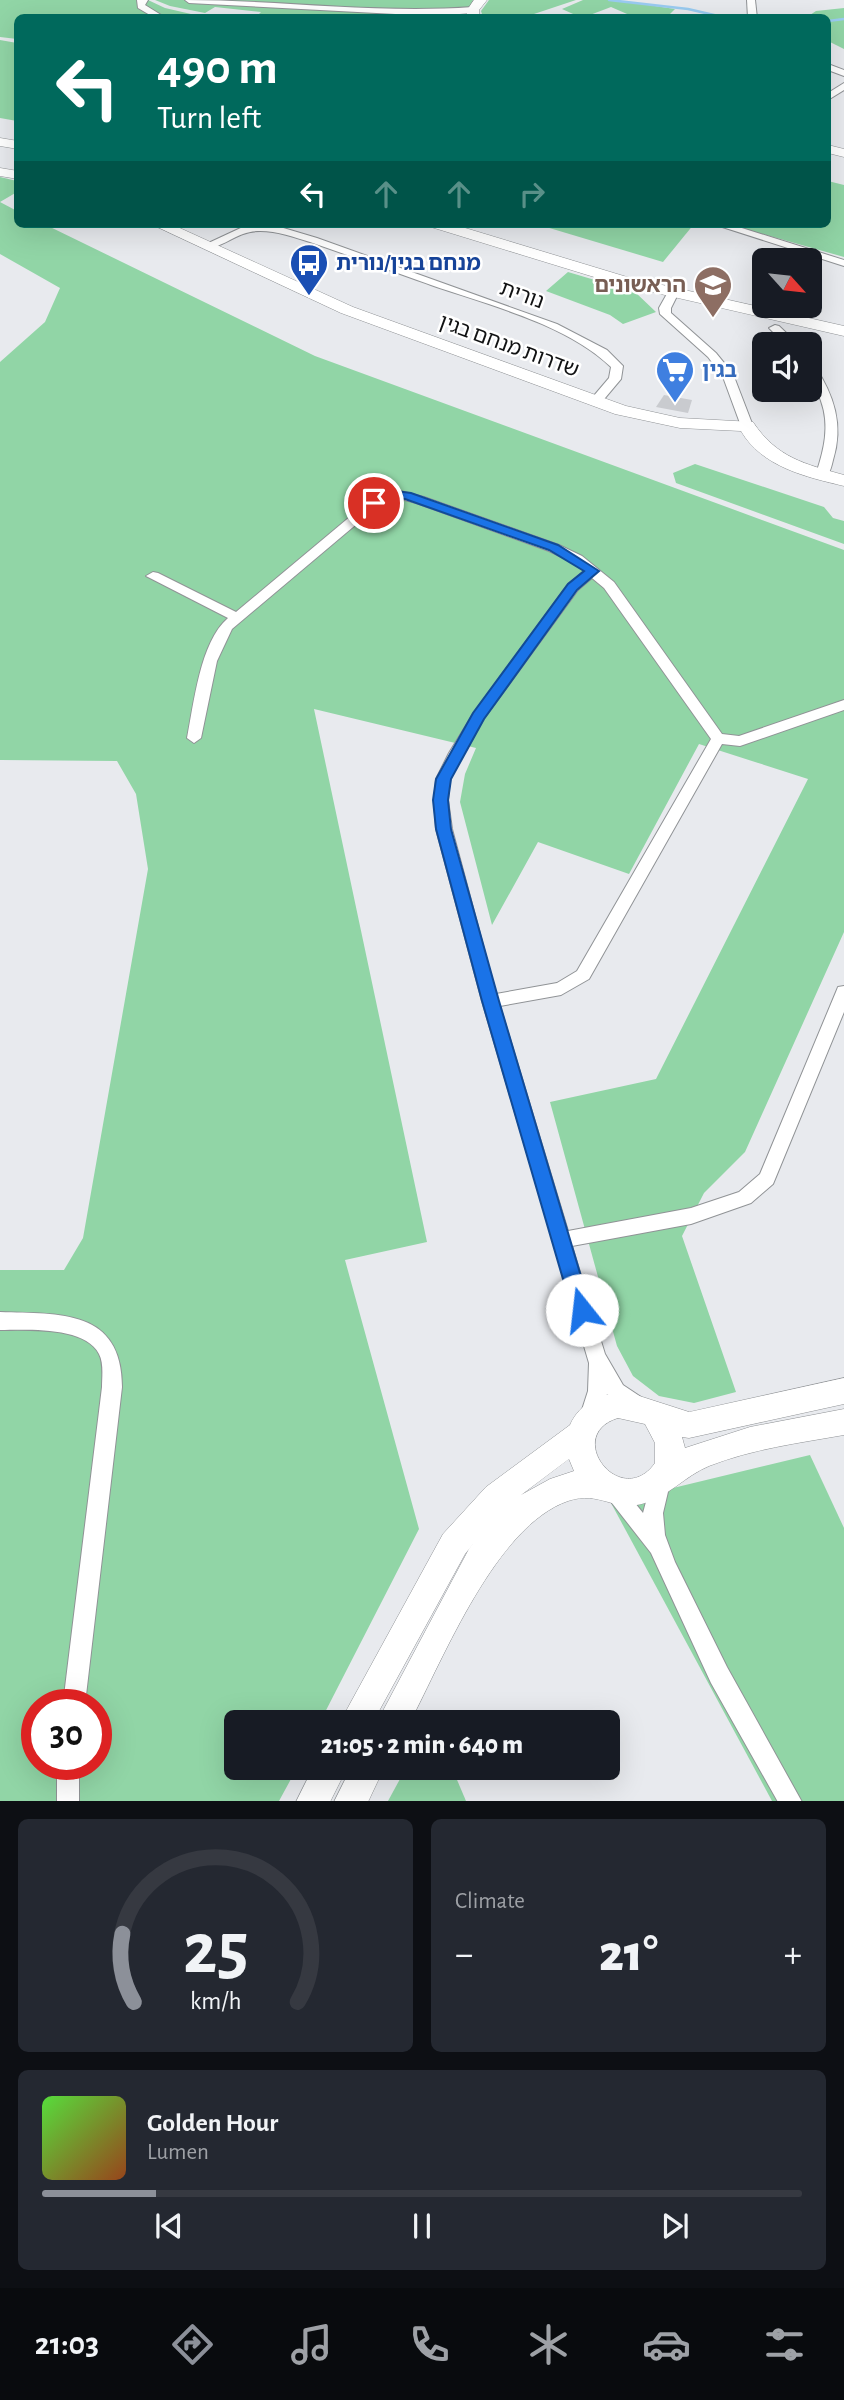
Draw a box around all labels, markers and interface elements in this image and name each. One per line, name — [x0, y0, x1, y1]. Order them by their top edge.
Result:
icon: left — [42, 42, 133, 133]
text: 490 m — [157, 44, 278, 93]
text: Turn left — [157, 102, 261, 134]
icon: left — [294, 175, 332, 213]
icon: ahead — [367, 175, 405, 213]
icon: ahead — [440, 175, 478, 213]
icon: right — [513, 175, 551, 213]
bus stop icon: מנחם בגין/נורית — [288, 242, 330, 297]
north arrow — [752, 248, 822, 318]
map controls — [752, 248, 822, 402]
place label: מנחם בגין/נורית — [336, 253, 481, 274]
school or university icon: הראשונים — [692, 264, 734, 319]
place label: הראשונים — [594, 275, 686, 296]
street label: נורית — [497, 277, 547, 313]
street label: שדרות מנחם בגין — [436, 311, 582, 381]
button: sound — [752, 332, 822, 402]
supermarket icon: בגין — [654, 349, 696, 404]
place label: בגין — [702, 360, 737, 381]
pin — [344, 473, 404, 533]
icon: arrive — [355, 484, 393, 522]
position arrow — [545, 1273, 619, 1347]
speed limit sign: 30 — [21, 1689, 112, 1780]
text: 21:05 · 2 min · 640 m — [321, 1732, 523, 1758]
text: Climate — [455, 1890, 525, 1913]
text: 25 — [183, 1914, 248, 1987]
text: 21° — [599, 1928, 658, 1980]
text: − — [455, 1936, 473, 1974]
text: + — [784, 1936, 802, 1974]
text: km/h — [190, 1988, 241, 2013]
text: Golden Hour — [147, 2110, 278, 2136]
text: Lumen — [147, 2141, 209, 2164]
icon: previous — [150, 2207, 188, 2245]
icon: pause — [403, 2207, 441, 2245]
icon: next — [656, 2207, 694, 2245]
icon: directions — [168, 2320, 217, 2369]
icon: music — [287, 2320, 336, 2369]
icon: phone — [405, 2320, 454, 2369]
icon: climate — [524, 2320, 573, 2369]
icon: car — [642, 2320, 691, 2369]
icon: filters — [760, 2320, 809, 2369]
text: 21:03 — [35, 2328, 99, 2360]

